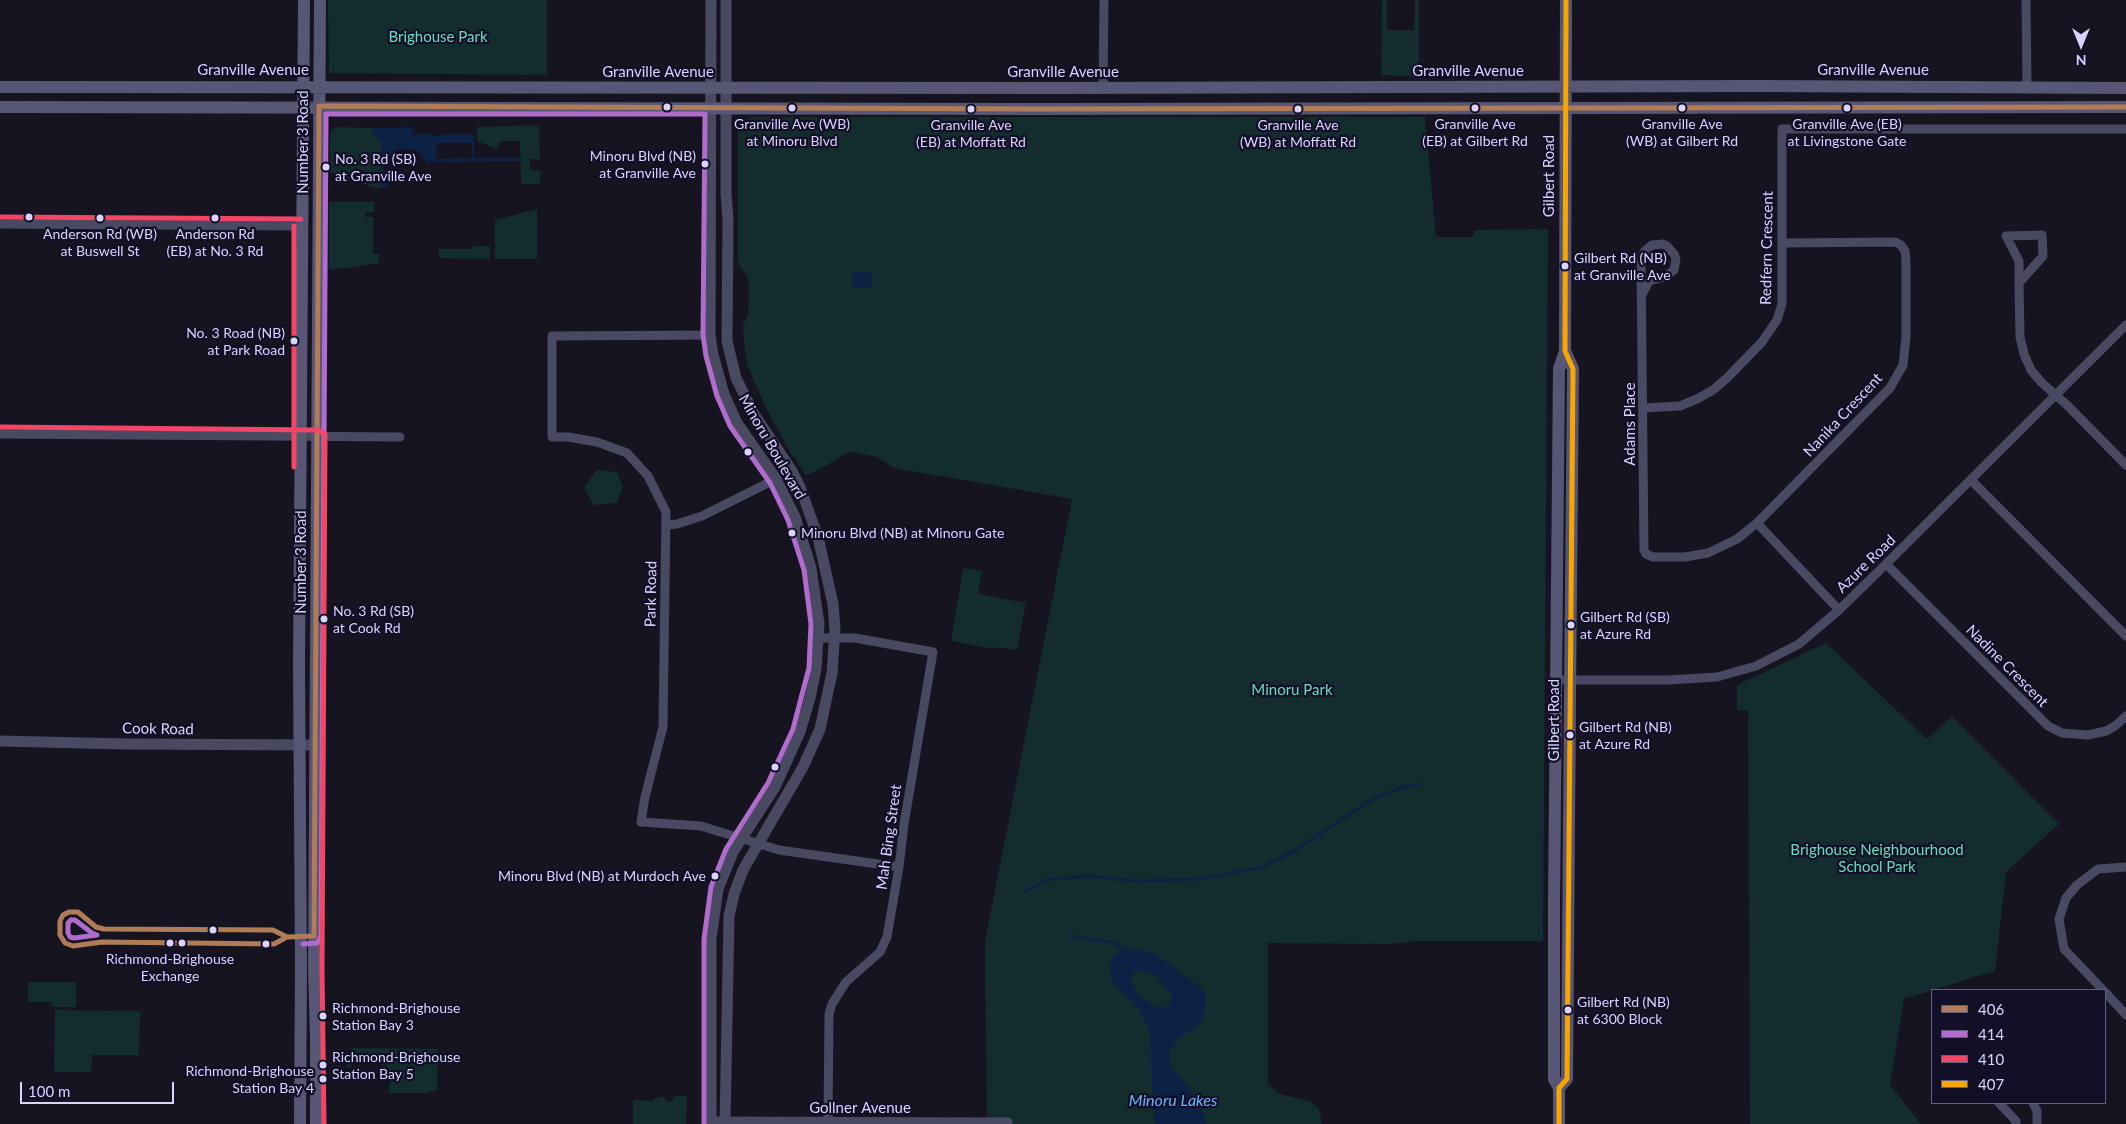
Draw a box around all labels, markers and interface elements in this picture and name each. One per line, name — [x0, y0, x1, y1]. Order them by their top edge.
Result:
north arrow — [2056, 20, 2106, 70]
park label: Brighouse Park — [388, 28, 488, 46]
text: N — [2076, 52, 2086, 69]
street label: Granville Avenue — [197, 61, 309, 79]
street label: Granville Avenue — [1817, 61, 1929, 79]
street label: Granville Avenue — [1412, 62, 1524, 80]
street label: Granville Avenue — [602, 63, 714, 81]
street label: Granville Avenue — [1007, 63, 1119, 81]
street label: Number 3 Road — [294, 90, 312, 194]
unlabelled marker — [662, 102, 672, 112]
marker: Granville Ave (WB) at Minoru Blvd — [787, 103, 797, 113]
marker: Granville Ave (EB) at Gilbert Rd — [1470, 103, 1480, 113]
marker: Granville Ave (WB) at Gilbert Rd — [1677, 103, 1687, 113]
marker: Granville Ave (EB) at Livingstone Gate — [1842, 103, 1852, 113]
marker: Granville Ave (EB) at Moffatt Rd — [966, 104, 976, 114]
marker: Granville Ave (WB) at Moffatt Rd — [1293, 104, 1303, 114]
place label: Granville Ave (WB) at Minoru Blvd — [734, 116, 850, 148]
place label: Granville Ave (EB) at Gilbert Rd — [1422, 116, 1528, 148]
place label: Granville Ave (WB) at Gilbert Rd — [1626, 116, 1738, 148]
place label: Granville Ave (EB) at Livingstone Gate — [1788, 116, 1906, 148]
place label: Granville Ave (EB) at Moffatt Rd — [916, 117, 1026, 150]
place label: Granville Ave (WB) at Moffatt Rd — [1240, 117, 1356, 150]
street label: Gilbert Road — [1540, 135, 1558, 217]
place label: Minoru Blvd (NB) at Granville Ave — [590, 148, 696, 180]
place label: No. 3 Rd (SB) at Granville Ave — [335, 151, 432, 184]
marker: Minoru Blvd (NB) at Granville Ave — [700, 159, 710, 169]
marker: No. 3 Rd (SB) at Granville Ave — [321, 162, 331, 172]
street label: Redfern Crescent — [1757, 191, 1777, 305]
unlabelled marker — [24, 212, 34, 222]
marker: Anderson Rd (WB) at Buswell St — [95, 213, 105, 223]
marker: Anderson Rd (EB) at No. 3 Rd — [210, 213, 220, 223]
place label: Anderson Rd (WB) at Buswell St — [43, 226, 157, 258]
place label: Anderson Rd (EB) at No. 3 Rd — [167, 226, 263, 258]
place label: Gilbert Rd (NB) at Granville Ave — [1574, 250, 1671, 282]
marker: Gilbert Rd (NB) at Granville Ave — [1560, 261, 1570, 271]
place label: No. 3 Road (NB) at Park Road — [186, 325, 285, 358]
marker: No. 3 Road (NB) at Park Road — [289, 336, 299, 346]
street label: Nanika Crescent — [1800, 369, 1886, 461]
street label: Adams Place — [1621, 382, 1639, 466]
street label: Minoru Boulevard — [735, 391, 809, 503]
unlabelled marker — [743, 447, 753, 457]
street label: Number 3 Road — [292, 510, 310, 614]
place label: Minoru Blvd (NB) at Minoru Gate — [801, 525, 1004, 541]
marker: Minoru Blvd (NB) at Minoru Gate — [787, 528, 797, 538]
street label: Azure Road — [1833, 531, 1899, 597]
street label: Park Road — [641, 561, 661, 627]
place label: No. 3 Rd (SB) at Cook Rd — [333, 603, 414, 636]
place label: Gilbert Rd (SB) at Azure Rd — [1580, 609, 1670, 642]
marker: No. 3 Rd (SB) at Cook Rd — [319, 614, 329, 624]
marker: Gilbert Rd (SB) at Azure Rd — [1566, 620, 1576, 630]
street label: Nadine Crescent — [1962, 621, 2052, 711]
street label: Gilbert Road — [1545, 679, 1563, 761]
park label: Minoru Park — [1251, 681, 1333, 699]
street label: Cook Road — [122, 719, 194, 739]
place label: Gilbert Rd (NB) at Azure Rd — [1579, 719, 1672, 752]
marker: Gilbert Rd (NB) at Azure Rd — [1565, 730, 1575, 740]
unlabelled marker — [770, 762, 780, 772]
street label: Mah Bing Street — [873, 783, 905, 891]
park label: Brighouse Neighbourhood School Park — [1790, 841, 1964, 876]
place label: Minoru Blvd (NB) at Murdoch Ave — [498, 868, 706, 884]
marker: Minoru Blvd (NB) at Murdoch Ave — [710, 871, 720, 881]
unlabelled marker — [208, 925, 218, 935]
marker: Richmond-Brighouse Exchange — [165, 938, 175, 948]
unlabelled marker — [177, 938, 187, 948]
unlabelled marker — [261, 939, 271, 949]
place label: Richmond-Brighouse Exchange — [106, 951, 234, 984]
legend — [1931, 989, 2106, 1104]
place label: Gilbert Rd (NB) at 6300 Block — [1577, 994, 1670, 1026]
place label: Richmond-Brighouse Station Bay 3 — [332, 1000, 460, 1032]
text: 406 — [1978, 1000, 2004, 1018]
marker: Gilbert Rd (NB) at 6300 Block — [1563, 1005, 1573, 1015]
marker: Richmond-Brighouse Station Bay 3 — [318, 1011, 328, 1021]
text: 414 — [1978, 1025, 2004, 1043]
place label: Richmond-Brighouse Station Bay 5 — [332, 1049, 460, 1082]
text: 410 — [1978, 1050, 2004, 1068]
marker: Richmond-Brighouse Station Bay 5 — [318, 1060, 328, 1070]
place label: Richmond-Brighouse Station Bay 4 — [186, 1063, 314, 1096]
scale bar — [22, 1072, 176, 1104]
marker: Richmond-Brighouse Station Bay 4 — [318, 1074, 328, 1084]
text: 407 — [1978, 1075, 2004, 1093]
text: 100 m — [28, 1082, 70, 1100]
water label: Minoru Lakes — [1129, 1091, 1217, 1111]
street label: Gollner Avenue — [809, 1099, 911, 1117]

